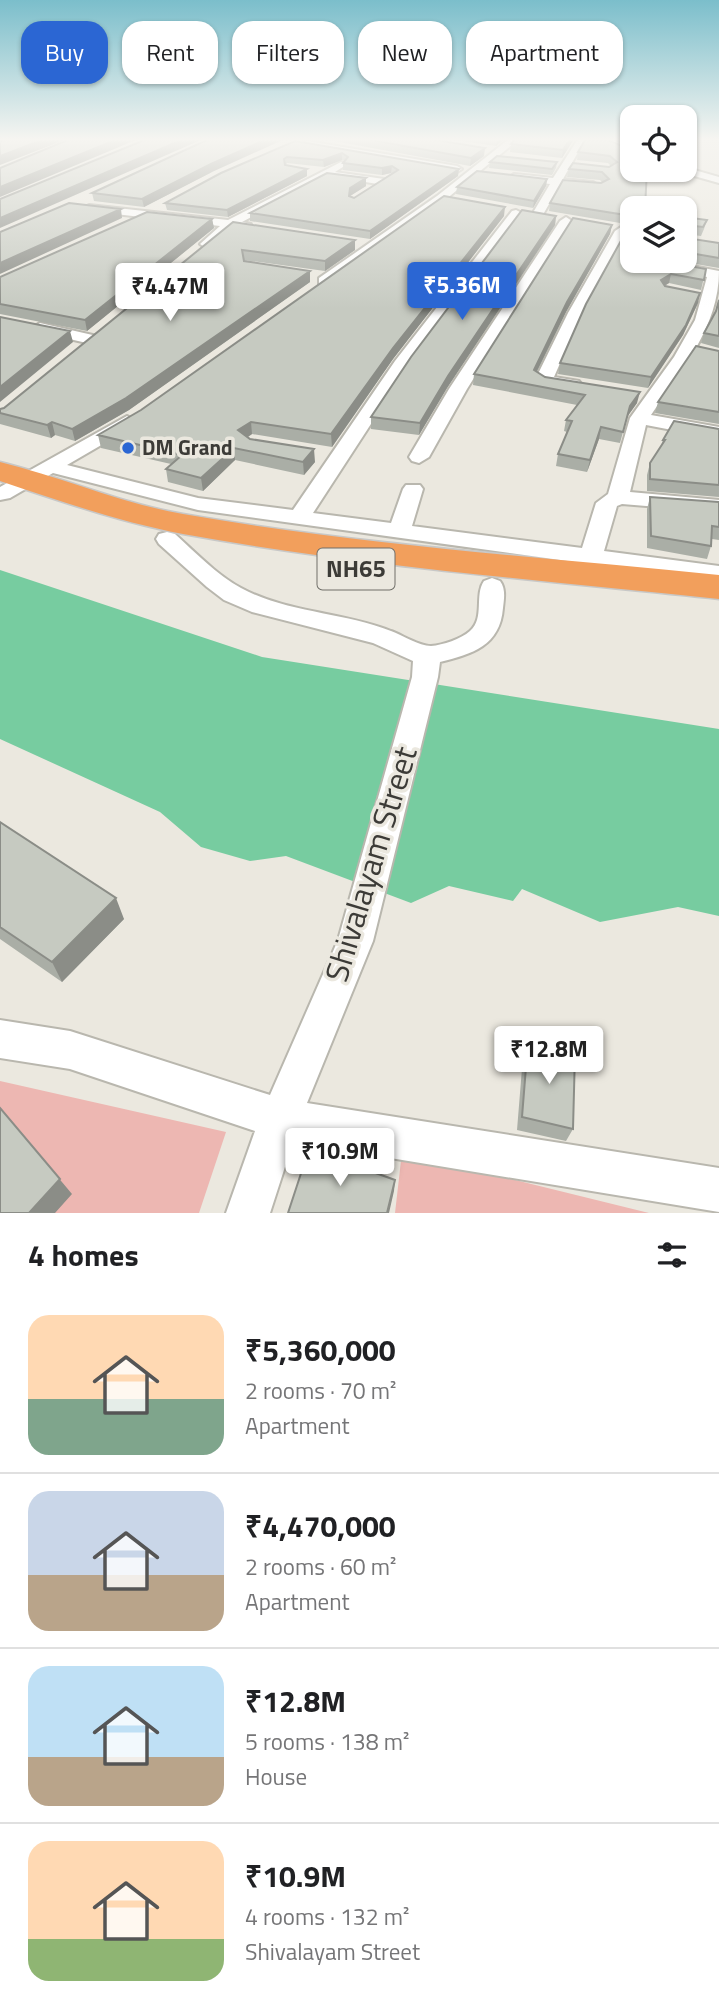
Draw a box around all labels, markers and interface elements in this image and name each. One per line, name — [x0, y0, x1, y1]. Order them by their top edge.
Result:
chip: Buy — [21, 21, 108, 84]
chip: Rent — [122, 21, 218, 84]
chip: Filters — [232, 21, 344, 84]
chip: New — [358, 21, 452, 84]
chip: Apartment — [466, 21, 623, 84]
map controls — [620, 105, 697, 273]
button: locate — [620, 105, 697, 182]
button: layers — [620, 196, 697, 273]
pin: ₹5.36M — [405, 262, 519, 322]
pin: ₹4.47M — [113, 264, 227, 323]
text: ₹5.36M — [423, 267, 501, 302]
text: ₹4.47M — [131, 268, 209, 303]
place label: DM Grand — [142, 431, 233, 463]
marker: DM Grand — [120, 440, 136, 456]
road number: NH65 — [318, 548, 394, 590]
street label: Shivalayam Street — [312, 740, 429, 987]
pin: ₹12.8M — [492, 1026, 606, 1086]
text: ₹12.8M — [510, 1031, 588, 1066]
pin: ₹10.9M — [283, 1128, 397, 1188]
text: ₹10.9M — [301, 1133, 379, 1168]
text: 4 homes — [28, 1232, 139, 1278]
icon: filters — [653, 1236, 691, 1274]
text: ₹5,360,000 — [245, 1327, 396, 1373]
icon: home — [84, 1343, 168, 1427]
text: 2 rooms · 70 m² — [245, 1373, 396, 1408]
text: Apartment — [245, 1408, 350, 1443]
text: ₹4,470,000 — [245, 1503, 396, 1549]
icon: home — [84, 1519, 168, 1603]
text: 2 rooms · 60 m² — [245, 1549, 396, 1584]
text: Apartment — [245, 1584, 350, 1619]
text: ₹12.8M — [245, 1678, 346, 1724]
icon: home — [84, 1694, 168, 1778]
text: 5 rooms · 138 m² — [245, 1724, 409, 1759]
text: House — [245, 1759, 307, 1794]
text: ₹10.9M — [245, 1853, 346, 1899]
icon: home — [84, 1869, 168, 1953]
text: 4 rooms · 132 m² — [245, 1899, 409, 1934]
text: Shivalayam Street — [245, 1934, 420, 1969]

